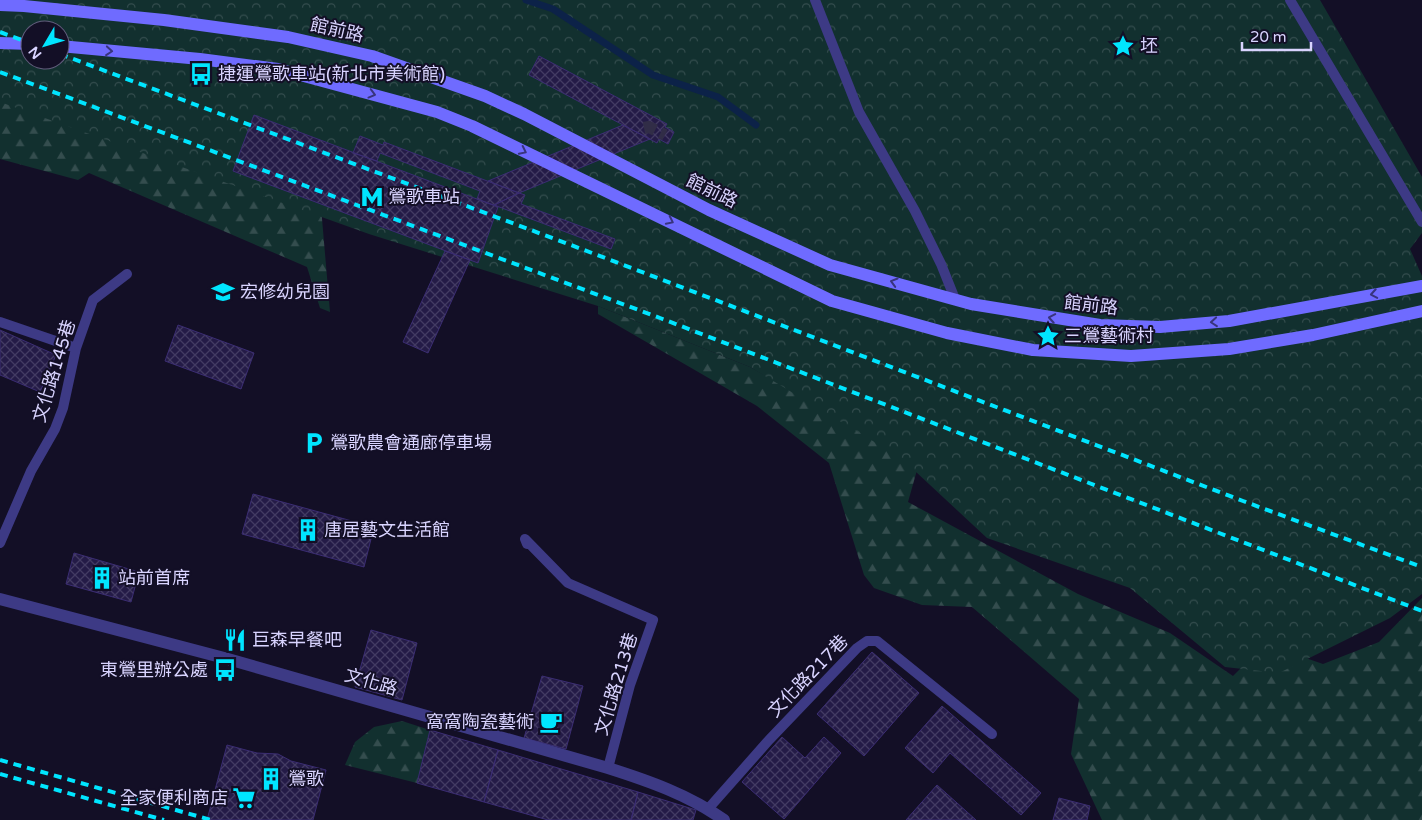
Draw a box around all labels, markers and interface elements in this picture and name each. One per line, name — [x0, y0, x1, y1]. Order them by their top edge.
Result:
street label: 館前路 — [308, 13, 366, 47]
north arrow — [20, 20, 70, 70]
scale bar — [1242, 20, 1311, 52]
text: 20 m — [1250, 28, 1287, 46]
place icon: 坯 — [1110, 33, 1136, 59]
place label: 坯 — [1140, 35, 1158, 57]
text: N — [25, 43, 45, 62]
one-way arrow — [105, 45, 113, 56]
bus stop icon: 捷運鶯歌車站(新北市美術館) — [188, 61, 214, 87]
place label: 捷運鶯歌車站(新北市美術館) — [218, 63, 445, 85]
one-way arrow — [367, 88, 376, 99]
one-way arrow — [518, 144, 527, 154]
street label: 館前路 — [683, 169, 741, 213]
metro station icon: 鶯歌車站 — [359, 184, 385, 210]
place label: 鶯歌車站 — [388, 186, 460, 208]
one-way arrow — [664, 215, 673, 225]
one-way arrow — [890, 278, 898, 288]
school or university icon: 宏修幼兒園 — [210, 279, 236, 305]
place label: 宏修幼兒園 — [240, 281, 330, 303]
one-way arrow — [1370, 289, 1378, 299]
street label: 館前路 — [1063, 291, 1119, 319]
one-way arrow — [1048, 313, 1057, 323]
one-way arrow — [1210, 316, 1218, 327]
street label: 文化路145巷 — [28, 317, 80, 425]
place icon: 三鶯藝術村 — [1035, 323, 1061, 349]
place label: 三鶯藝術村 — [1064, 325, 1154, 347]
parking icon: 鶯歌農會通廊停車場 — [301, 430, 327, 456]
place label: 鶯歌農會通廊停車場 — [330, 432, 492, 454]
building icon: 唐居藝文生活館 — [295, 517, 321, 543]
place label: 唐居藝文生活館 — [324, 519, 450, 541]
building icon: 站前首席 — [89, 565, 115, 591]
place label: 站前首席 — [118, 567, 190, 589]
restaurant icon: 巨森早餐吧 — [222, 627, 248, 653]
place label: 巨森早餐吧 — [252, 629, 342, 651]
street label: 文化路213巷 — [590, 630, 642, 738]
street label: 文化路217巷 — [763, 630, 853, 722]
bus stop icon: 東鶯里辦公處 — [212, 657, 238, 683]
place label: 東鶯里辦公處 — [100, 659, 208, 681]
street label: 文化路 — [342, 664, 400, 700]
cafe icon: 窩窩陶瓷藝術 — [538, 709, 564, 735]
place label: 窩窩陶瓷藝術 — [426, 711, 534, 733]
building icon: 鶯歌 — [258, 766, 284, 792]
place label: 鶯歌 — [288, 768, 324, 790]
supermarket icon: 全家便利商店 — [231, 785, 257, 811]
place label: 全家便利商店 — [120, 787, 228, 809]

